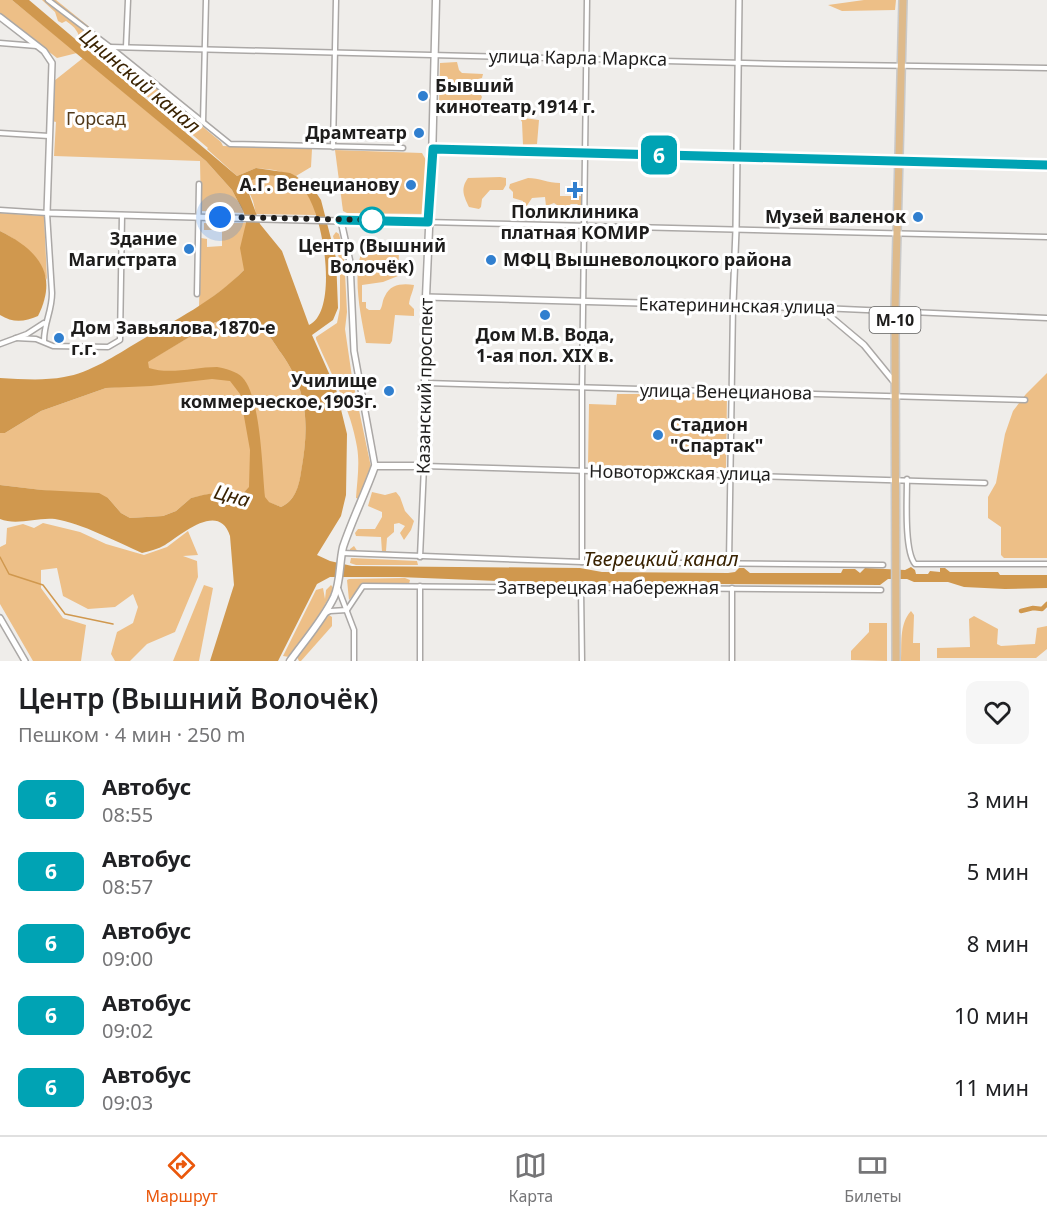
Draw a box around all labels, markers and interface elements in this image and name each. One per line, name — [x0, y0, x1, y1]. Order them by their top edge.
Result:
water label: Цнинский канал — [74, 22, 206, 139]
street label: улица Карла Маркса — [489, 43, 667, 71]
place label: Бывший кинотеатр,1914 г. — [435, 73, 595, 118]
marker: Бывший кинотеатр,1914 г. — [416, 89, 430, 103]
park label: Горсад — [66, 106, 126, 130]
place label: Драмтеатр — [305, 120, 407, 144]
marker: Драмтеатр — [412, 126, 426, 140]
line badge: 6 — [640, 136, 678, 174]
text: 6 — [653, 141, 665, 169]
place label: А.Г. Венецианову — [239, 172, 400, 196]
marker: А.Г. Венецианову — [404, 178, 418, 192]
marker: Поликлиника платная КОМИР — [566, 181, 584, 199]
place label: Поликлиника платная КОМИР — [500, 199, 650, 244]
your location — [205, 202, 235, 232]
place label: Музей валенок — [765, 204, 906, 228]
marker: Центр (Вышний Волочёк) — [359, 207, 385, 233]
marker: Музей валенок — [911, 210, 925, 224]
place label: Здание Магистрата — [68, 226, 177, 271]
place label: Центр (Вышний Волочёк) — [298, 233, 446, 278]
marker: Здание Магистрата — [182, 242, 196, 256]
place label: МФЦ Вышневолоцкого района — [503, 247, 792, 271]
marker: МФЦ Вышневолоцкого района — [484, 253, 498, 267]
street label: Екатерининская улица — [638, 291, 836, 319]
street label: Казанский проспект — [410, 297, 438, 474]
road number: М-10 — [870, 307, 920, 333]
marker: Дом М.В. Вода, 1-ая пол. XIX в. — [538, 308, 552, 322]
place label: Дом Завьялова,1870-е г.г. — [71, 315, 276, 360]
place label: Дом М.В. Вода, 1-ая пол. XIX в. — [476, 322, 614, 367]
marker: Дом Завьялова,1870-е г.г. — [52, 331, 66, 345]
place label: Училище коммерческое,1903г. — [180, 368, 377, 413]
street label: улица Венецианова — [640, 377, 812, 405]
marker: Училище коммерческое,1903г. — [382, 384, 396, 398]
place label: Стадион "Спартак" — [670, 412, 763, 457]
marker: Стадион "Спартак" — [651, 428, 665, 442]
street label: Новоторжская улица — [589, 458, 771, 486]
water label: Цна — [211, 478, 253, 513]
water label: Тверецкий канал — [583, 545, 739, 572]
street label: Затверецкая набережная — [497, 575, 719, 599]
text: Центр (Вышний Волочёк) — [18, 679, 378, 717]
button: heart — [966, 681, 1029, 744]
text: Пешком · 4 мин · 250 m — [18, 721, 245, 748]
text: Автобус — [102, 771, 191, 801]
text: 3 мин — [967, 784, 1029, 814]
text: 6 — [45, 785, 57, 813]
text: 08:55 — [102, 801, 153, 828]
text: Автобус — [102, 843, 191, 873]
text: 5 мин — [967, 856, 1029, 886]
text: 6 — [45, 857, 57, 885]
text: 08:57 — [102, 873, 153, 900]
text: Автобус — [102, 915, 191, 945]
text: 8 мин — [967, 928, 1029, 958]
text: 6 — [45, 929, 57, 957]
text: 09:00 — [102, 945, 153, 972]
text: Автобус — [102, 987, 191, 1017]
text: 10 мин — [954, 1000, 1029, 1030]
text: 6 — [45, 1001, 57, 1029]
text: 09:02 — [102, 1017, 153, 1044]
text: Автобус — [102, 1059, 191, 1089]
text: 11 мин — [954, 1072, 1029, 1102]
text: 6 — [45, 1073, 57, 1101]
text: 09:03 — [102, 1089, 153, 1116]
tab: Маршрут — [145, 1149, 218, 1207]
tab: Карта — [509, 1149, 553, 1207]
tab: Билеты — [844, 1149, 902, 1207]

